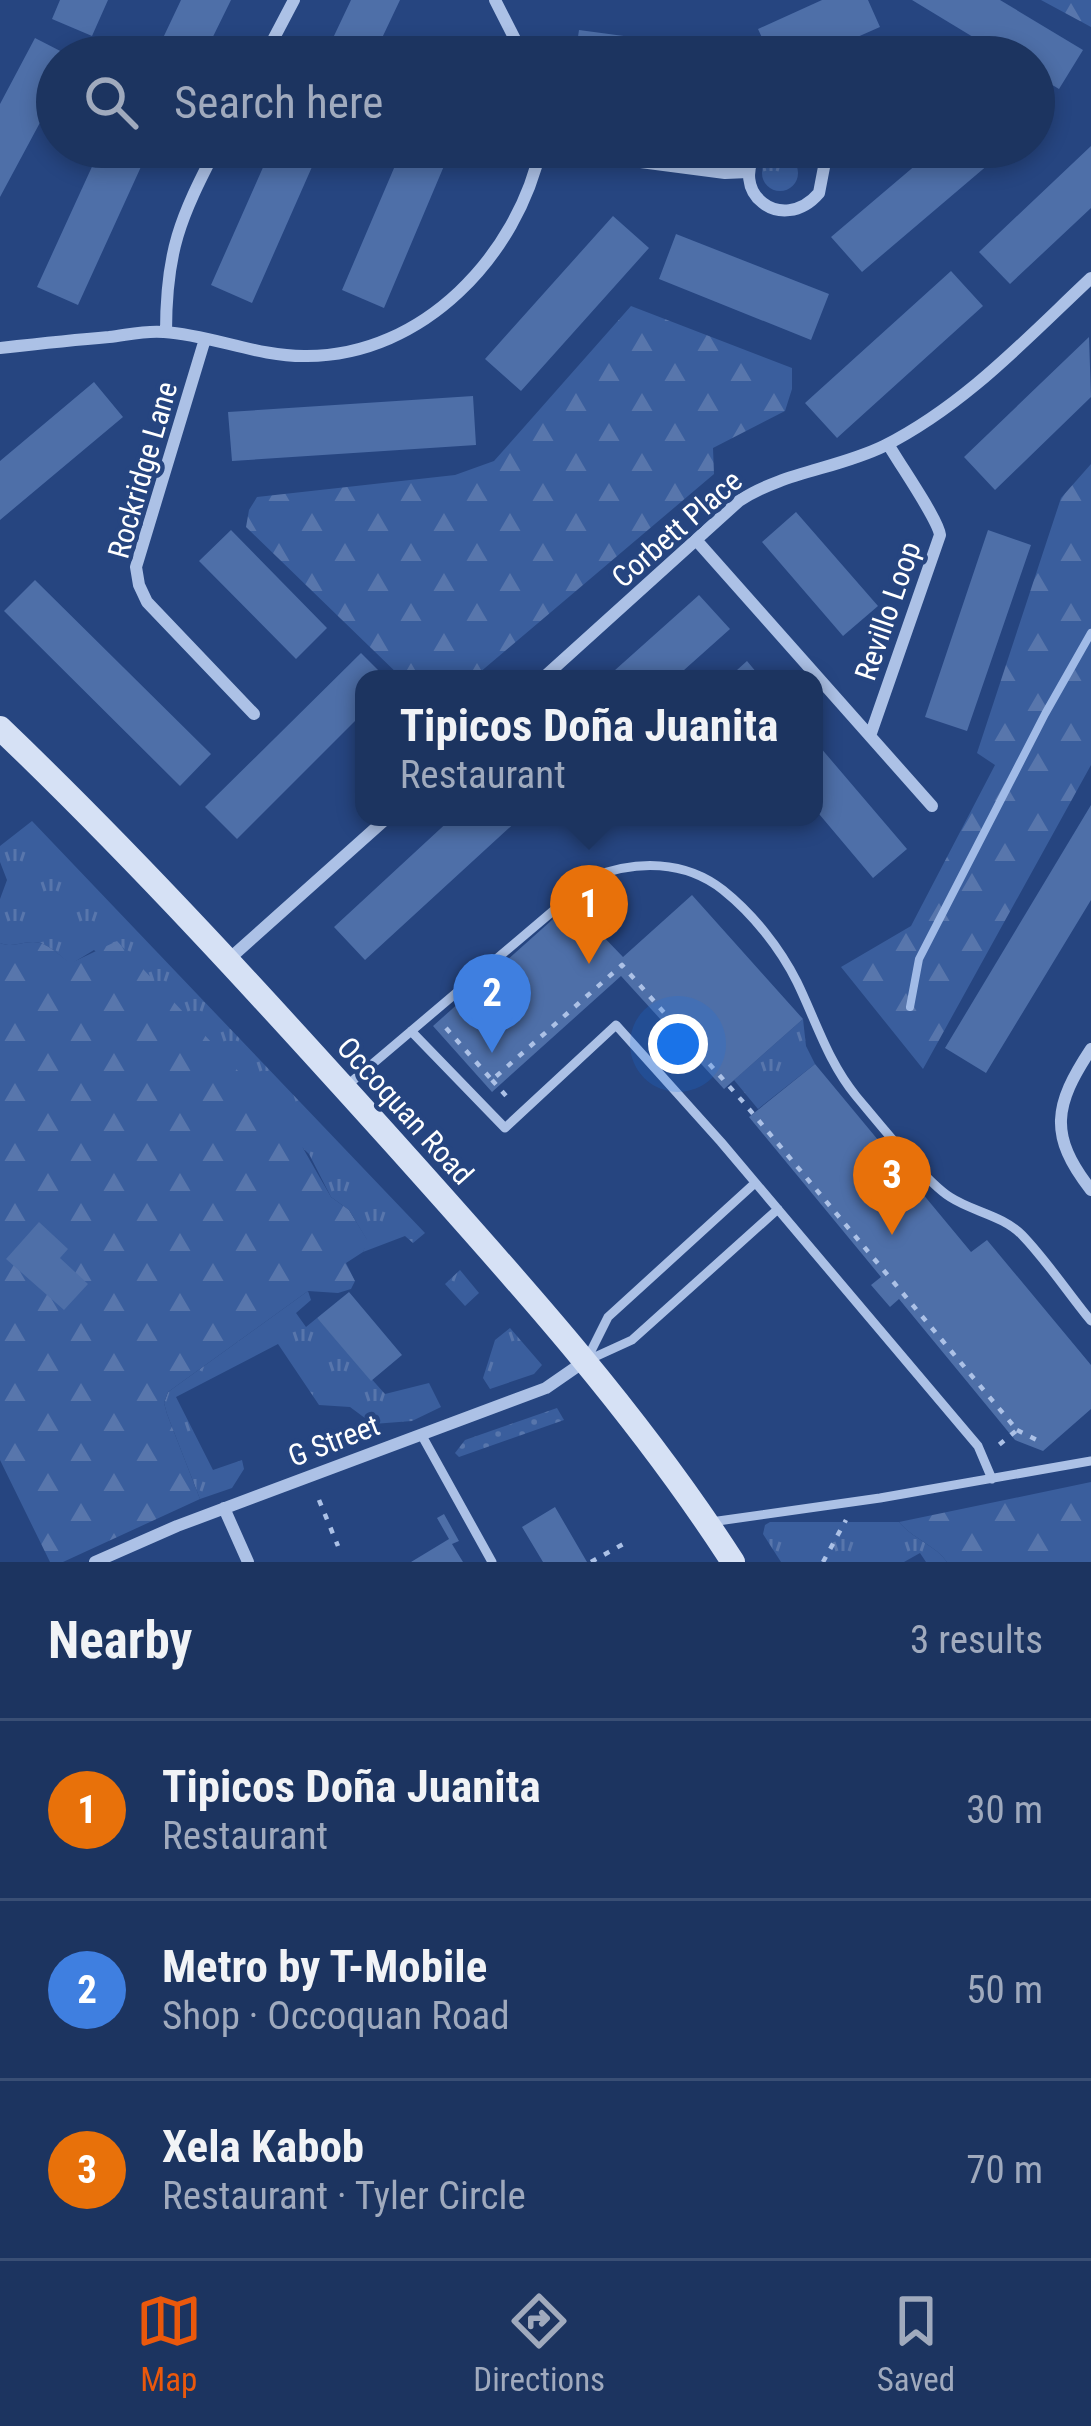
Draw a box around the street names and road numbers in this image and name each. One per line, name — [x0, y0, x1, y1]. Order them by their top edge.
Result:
street label: Rockridge Lane — [101, 377, 184, 562]
street label: Corbett Place — [605, 463, 749, 594]
street label: Revillo Loop — [847, 537, 928, 685]
street label: Occoquan Road — [330, 1030, 481, 1192]
street label: G Street — [283, 1407, 384, 1474]

